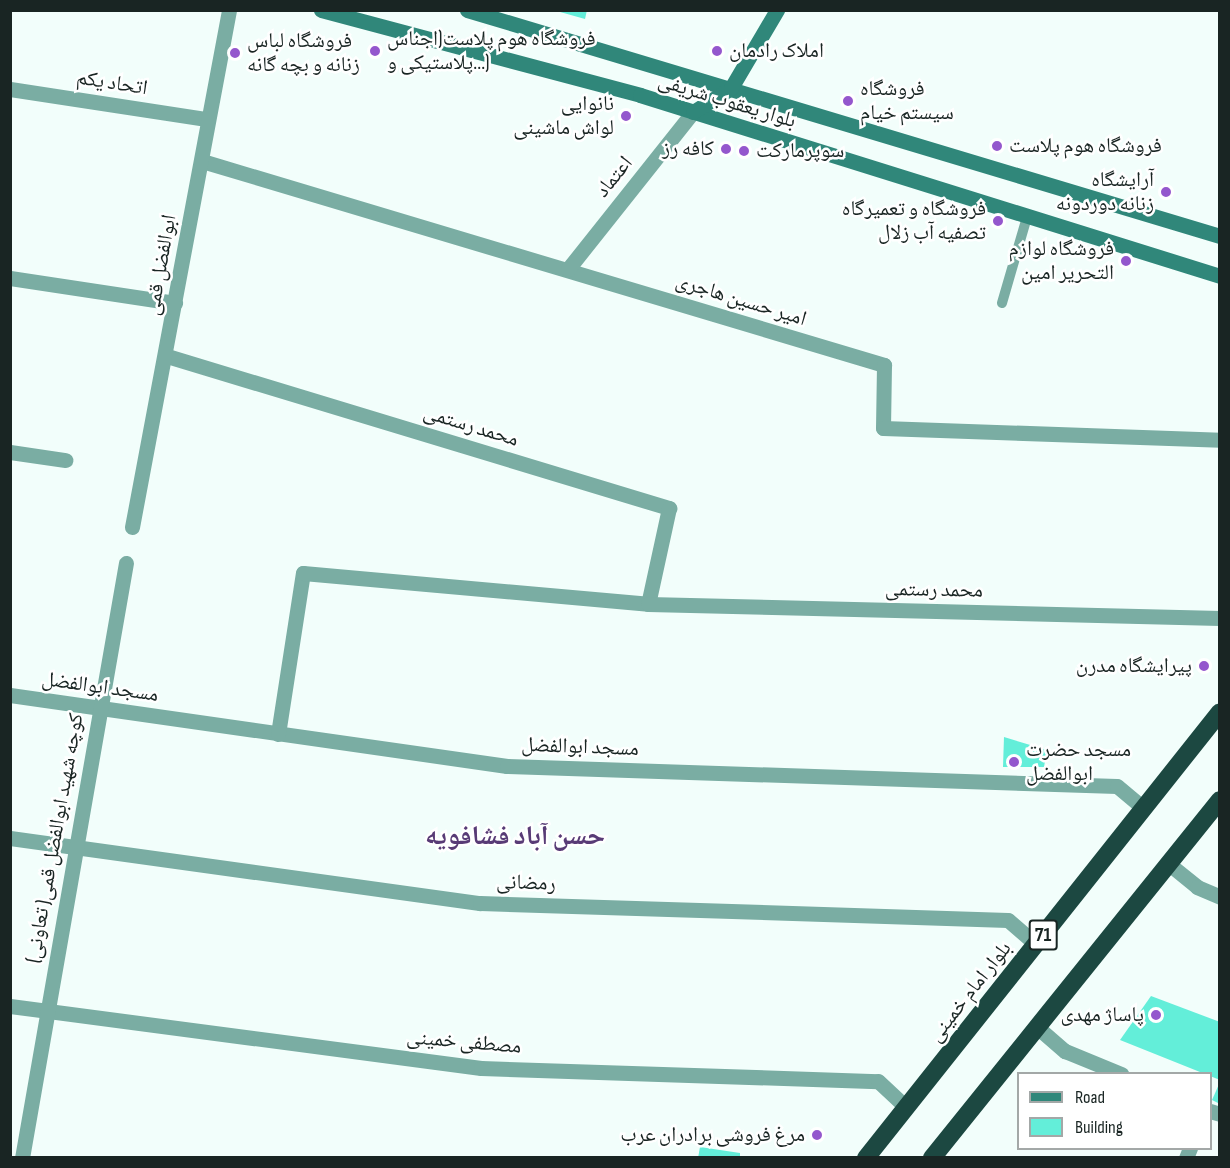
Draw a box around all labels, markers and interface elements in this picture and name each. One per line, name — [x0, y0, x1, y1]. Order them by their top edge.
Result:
place label: فروشگاه هوم پلاست(اجناس پلاستیکی و...) — [387, 26, 596, 76]
place label: فروشگاه لباس زنانه و بچه گانه — [247, 28, 360, 78]
place label: املاک رادمان — [729, 38, 824, 64]
marker: فروشگاه هوم پلاست(اجناس پلاستیکی و...) — [368, 44, 382, 58]
marker: املاک رادمان — [710, 44, 724, 58]
marker: فروشگاه لباس زنانه و بچه گانه — [228, 46, 242, 60]
street label: اتحاد یکم — [75, 65, 149, 101]
street label: بلوار یعقوب شریفی — [655, 68, 799, 134]
place label: فروشگاه سیستم خیام — [860, 76, 954, 126]
place label: نانوایی لواش ماشینی — [513, 91, 614, 141]
marker: فروشگاه سیستم خیام — [841, 94, 855, 108]
marker: نانوایی لواش ماشینی — [619, 109, 633, 123]
place label: فروشگاه هوم پلاست — [1009, 133, 1162, 159]
place label: کافه رز — [662, 136, 714, 162]
place label: سوپرمارکت — [756, 138, 844, 164]
marker: فروشگاه هوم پلاست — [990, 139, 1004, 153]
marker: کافه رز — [719, 142, 733, 156]
marker: سوپرمارکت — [737, 144, 751, 158]
street label: اعتماد — [590, 151, 638, 203]
place label: آرایشگاه زنانه دوردونه — [1056, 167, 1154, 217]
marker: آرایشگاه زنانه دوردونه — [1159, 185, 1173, 199]
place label: فروشگاه و تعمیرگاه تصفیه آب زلال — [842, 196, 986, 246]
street label: ابوالفضل قمی — [140, 212, 182, 318]
marker: فروشگاه و تعمیرگاه تصفیه آب زلال — [991, 214, 1005, 228]
place label: فروشگاه لوازم التحریر امین — [1009, 236, 1114, 286]
marker: فروشگاه لوازم التحریر امین — [1119, 254, 1133, 268]
street label: امیر حسین هاجری — [673, 268, 809, 332]
street label: محمد رستمی — [420, 400, 522, 452]
street label: محمد رستمی — [885, 577, 983, 603]
place label: پیرایشگاه مدرن — [1076, 653, 1192, 679]
marker: پیرایشگاه مدرن — [1197, 659, 1211, 673]
street label: مسجد ابوالفضل — [40, 666, 160, 708]
street label: کوچه شهید ابوالفضل قمی( تعاونی) — [21, 711, 89, 965]
street label: مسجد ابوالفضل — [521, 732, 639, 762]
place label: مسجد حضرت ابوالفضل — [1026, 737, 1131, 787]
marker: مسجد حضرت ابوالفضل — [1007, 755, 1021, 769]
district label: حسن آباد فشافویه — [425, 821, 605, 853]
street label: رمضانی — [496, 869, 556, 897]
road number: 71 — [1028, 918, 1058, 952]
street label: بلوار امام خمینی — [923, 937, 1017, 1047]
place label: پاساژ مهدی — [1060, 1002, 1144, 1028]
marker: پاساژ مهدی — [1149, 1008, 1163, 1022]
street label: مصطفی خمینی — [406, 1024, 522, 1060]
legend — [1017, 1072, 1212, 1150]
text: Road — [1075, 1087, 1105, 1108]
text: Building — [1075, 1117, 1123, 1138]
place label: مرغ فروشی برادران عرب — [620, 1122, 805, 1148]
marker: مرغ فروشی برادران عرب — [810, 1128, 824, 1142]

